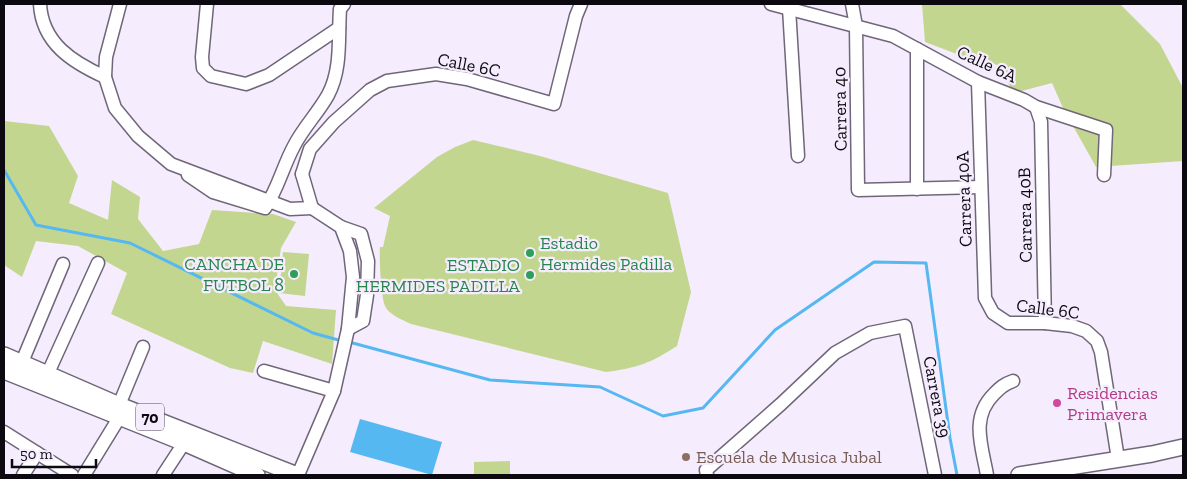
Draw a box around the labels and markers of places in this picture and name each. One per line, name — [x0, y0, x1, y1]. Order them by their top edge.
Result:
place label: Estadio Hermides Padilla — [540, 232, 672, 275]
marker: Estadio Hermides Padilla — [524, 247, 536, 259]
place label: CANCHA DE FUTBOL 8 — [184, 253, 284, 296]
place label: ESTADIO HERMIDES PADILLA — [356, 254, 520, 297]
marker: CANCHA DE FUTBOL 8 — [288, 268, 300, 280]
marker: ESTADIO HERMIDES PADILLA — [524, 269, 536, 281]
place label: Residencias Primavera — [1067, 382, 1158, 425]
marker: Residencias Primavera — [1051, 397, 1063, 409]
place label: Escuela de Musica Jubal — [696, 446, 882, 468]
marker: Escuela de Musica Jubal — [680, 451, 692, 463]

